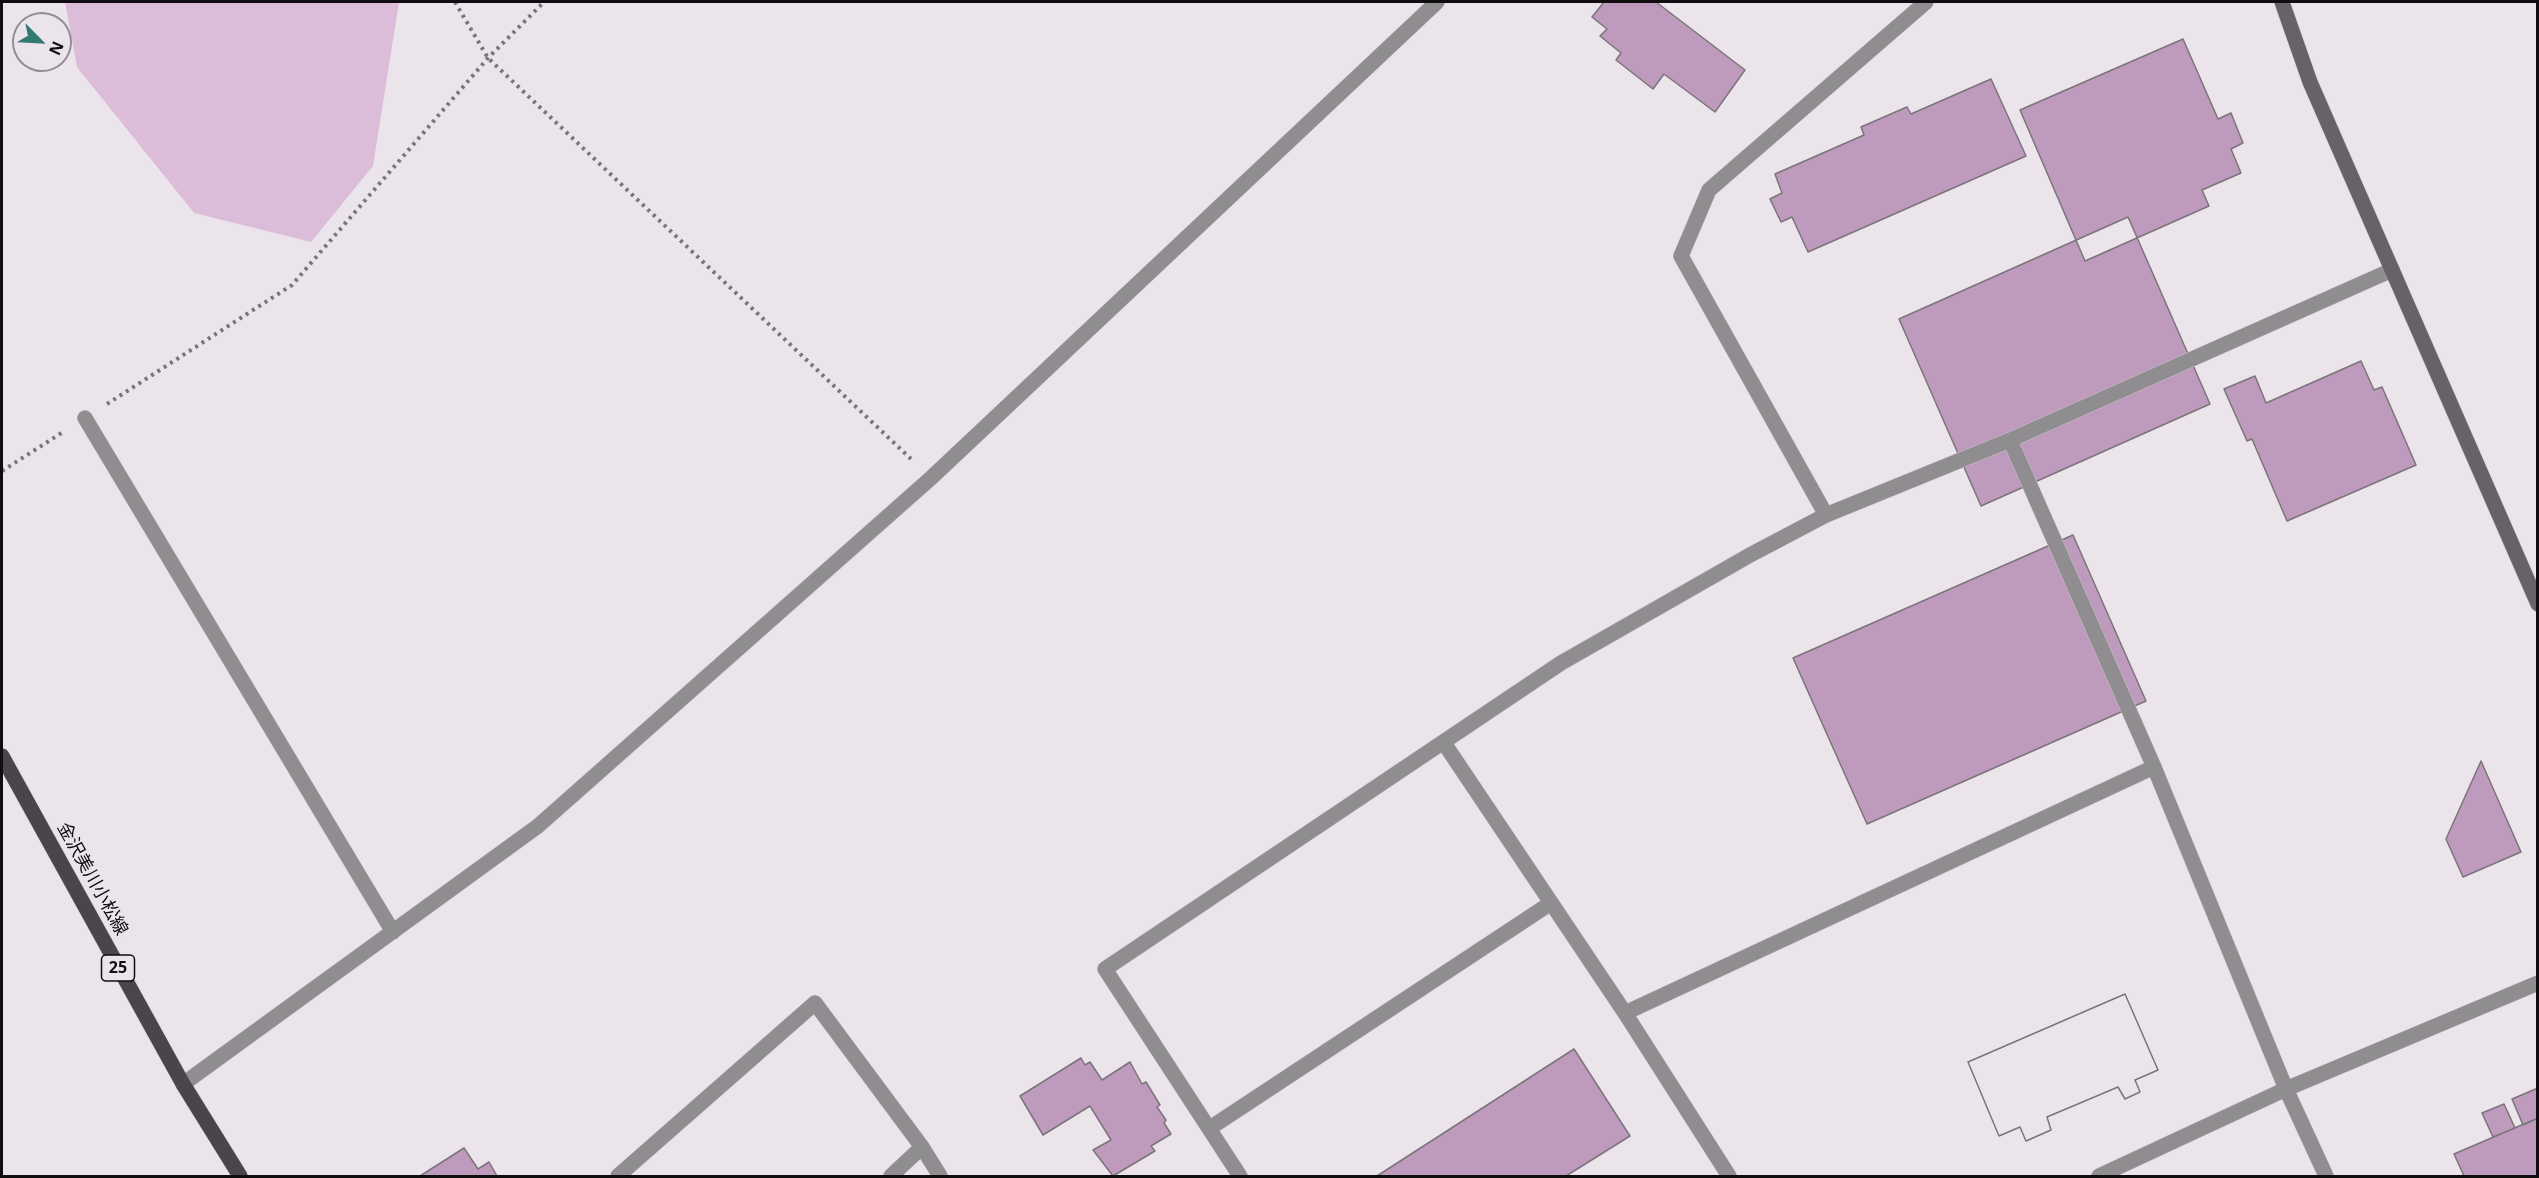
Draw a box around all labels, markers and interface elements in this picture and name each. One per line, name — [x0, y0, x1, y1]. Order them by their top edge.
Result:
north arrow — [12, 12, 72, 72]
text: N — [44, 38, 69, 59]
street label: 金沢美川小松線 — [52, 819, 132, 939]
road number: 25 — [102, 955, 134, 981]

